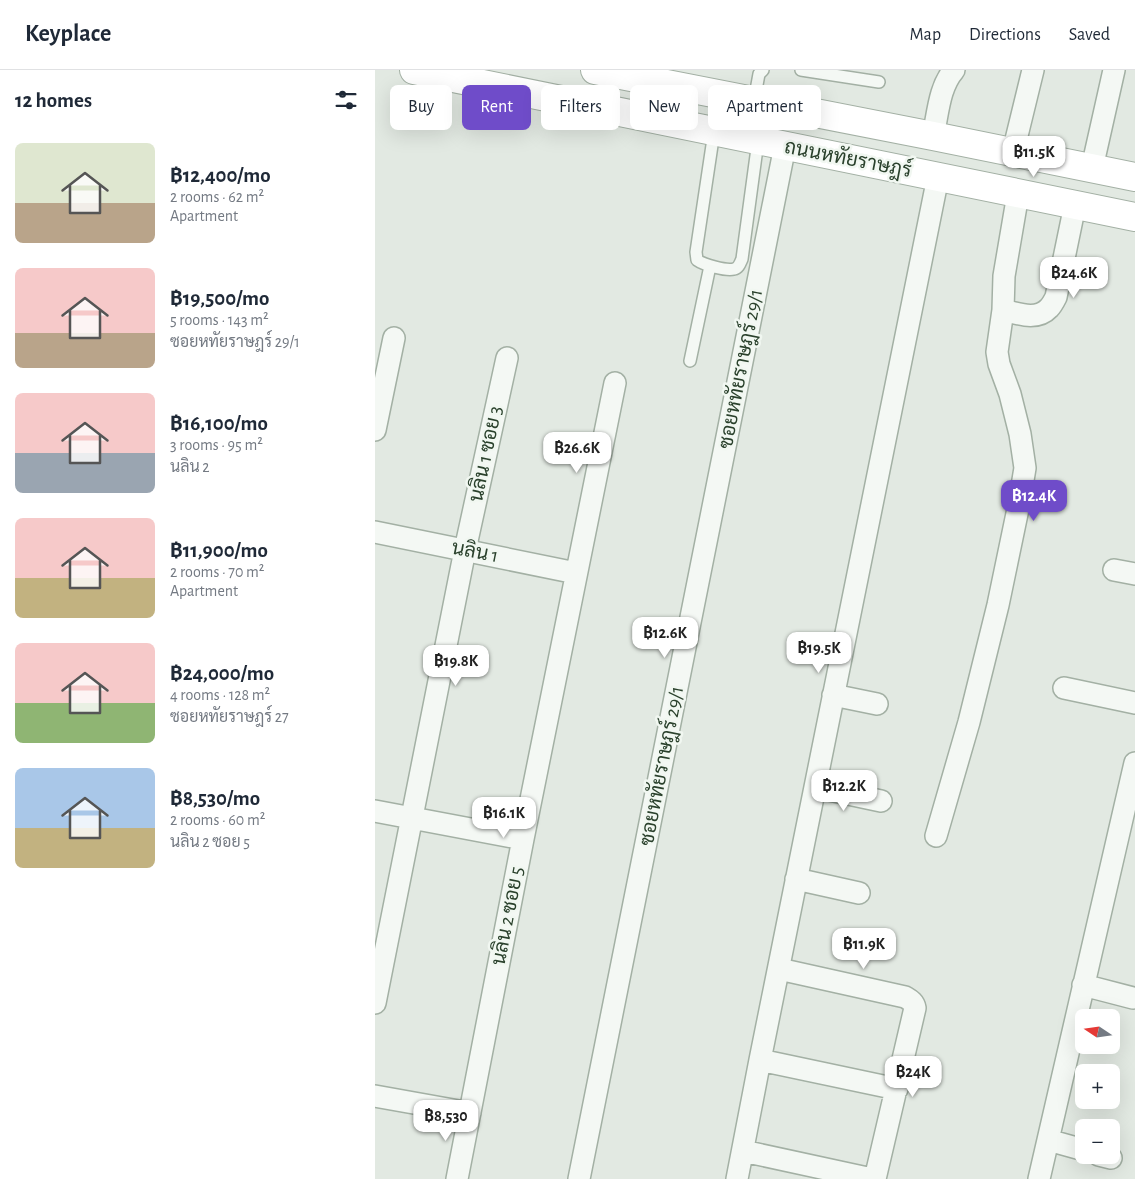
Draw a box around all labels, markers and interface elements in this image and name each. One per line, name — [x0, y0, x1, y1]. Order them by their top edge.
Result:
text: Keyplace — [25, 22, 111, 46]
text: Map — [910, 26, 941, 44]
text: Directions — [969, 26, 1041, 44]
text: Saved — [1069, 26, 1110, 44]
chip: Buy — [390, 85, 452, 130]
chip: Rent — [462, 85, 531, 130]
chip: Filters — [541, 85, 620, 130]
chip: New — [630, 85, 698, 130]
chip: Apartment — [708, 85, 821, 130]
icon: filters — [332, 86, 360, 114]
text: 12 homes — [15, 90, 92, 111]
street label: ถนนหทัยราษฎร์ — [782, 132, 914, 184]
pin: ฿11.5K — [993, 136, 1075, 178]
text: ฿11.5K — [1013, 144, 1055, 160]
icon: home — [55, 163, 115, 223]
text: ฿12,400/mo — [170, 165, 271, 186]
text: 2 rooms · 62 m² — [170, 189, 264, 205]
text: Apartment — [170, 208, 238, 224]
pin: ฿24.6K — [1033, 256, 1115, 299]
text: ฿24.6K — [1051, 265, 1097, 281]
street label: ซอยหทัยราษฎร์ 29/1 — [711, 287, 769, 451]
icon: home — [55, 288, 115, 348]
text: ฿19,500/mo — [170, 288, 269, 309]
text: 5 rooms · 143 m² — [170, 312, 269, 328]
text: ซอยหทัยราษฎร์ 29/1 — [170, 334, 300, 350]
street label: นลิน 1 ซอย 3 — [463, 404, 506, 504]
icon: home — [55, 413, 115, 473]
text: ฿16,100/mo — [170, 413, 268, 434]
pin: ฿26.6K — [536, 432, 618, 474]
text: 3 rooms · 95 m² — [170, 437, 263, 453]
text: ฿26.6K — [554, 440, 600, 456]
text: นลิน 2 — [170, 459, 210, 475]
pin: ฿12.4K — [993, 480, 1075, 522]
text: ฿12.4K — [1012, 488, 1056, 504]
street label: นลิน 1 — [450, 535, 501, 566]
icon: home — [55, 538, 115, 598]
text: ฿11,900/mo — [170, 540, 268, 561]
text: 2 rooms · 70 m² — [170, 564, 264, 580]
text: Apartment — [170, 583, 238, 599]
pin: ฿12.6K — [624, 616, 706, 659]
text: ฿12.6K — [643, 625, 687, 641]
pin: ฿19.5K — [778, 632, 860, 674]
text: ฿19.5K — [797, 640, 841, 656]
pin: ฿19.8K — [415, 644, 497, 687]
text: ฿19.8K — [434, 653, 478, 669]
icon: home — [55, 663, 115, 723]
text: ฿24,000/mo — [170, 663, 274, 684]
street label: ซอยหทัยราษฎร์ 29/1 — [632, 684, 690, 848]
text: 4 rooms · 128 m² — [170, 687, 270, 703]
text: ซอยหทัยราษฎร์ 27 — [170, 709, 289, 725]
pin: ฿12.2K — [803, 770, 885, 812]
text: ฿12.2K — [822, 778, 866, 794]
icon: home — [55, 788, 115, 848]
text: ฿8,530/mo — [170, 788, 260, 809]
pin: ฿16.1K — [463, 796, 545, 839]
text: ฿16.1K — [483, 805, 525, 821]
text: 2 rooms · 60 m² — [170, 812, 265, 828]
text: นลิน 2 ซอย 5 — [170, 834, 250, 850]
street label: นลิน 2 ซอย 5 — [486, 864, 527, 967]
pin: ฿11.9K — [823, 928, 905, 970]
text: ฿11.9K — [843, 936, 885, 952]
north arrow — [1075, 1009, 1120, 1054]
map controls — [1075, 1009, 1120, 1164]
pin: ฿24K — [883, 1056, 943, 1098]
text: ฿24K — [896, 1064, 930, 1080]
button: + — [1075, 1064, 1120, 1109]
pin: ฿8,530 — [405, 1100, 487, 1142]
text: ฿8,530 — [424, 1108, 468, 1124]
button: − — [1075, 1119, 1120, 1164]

